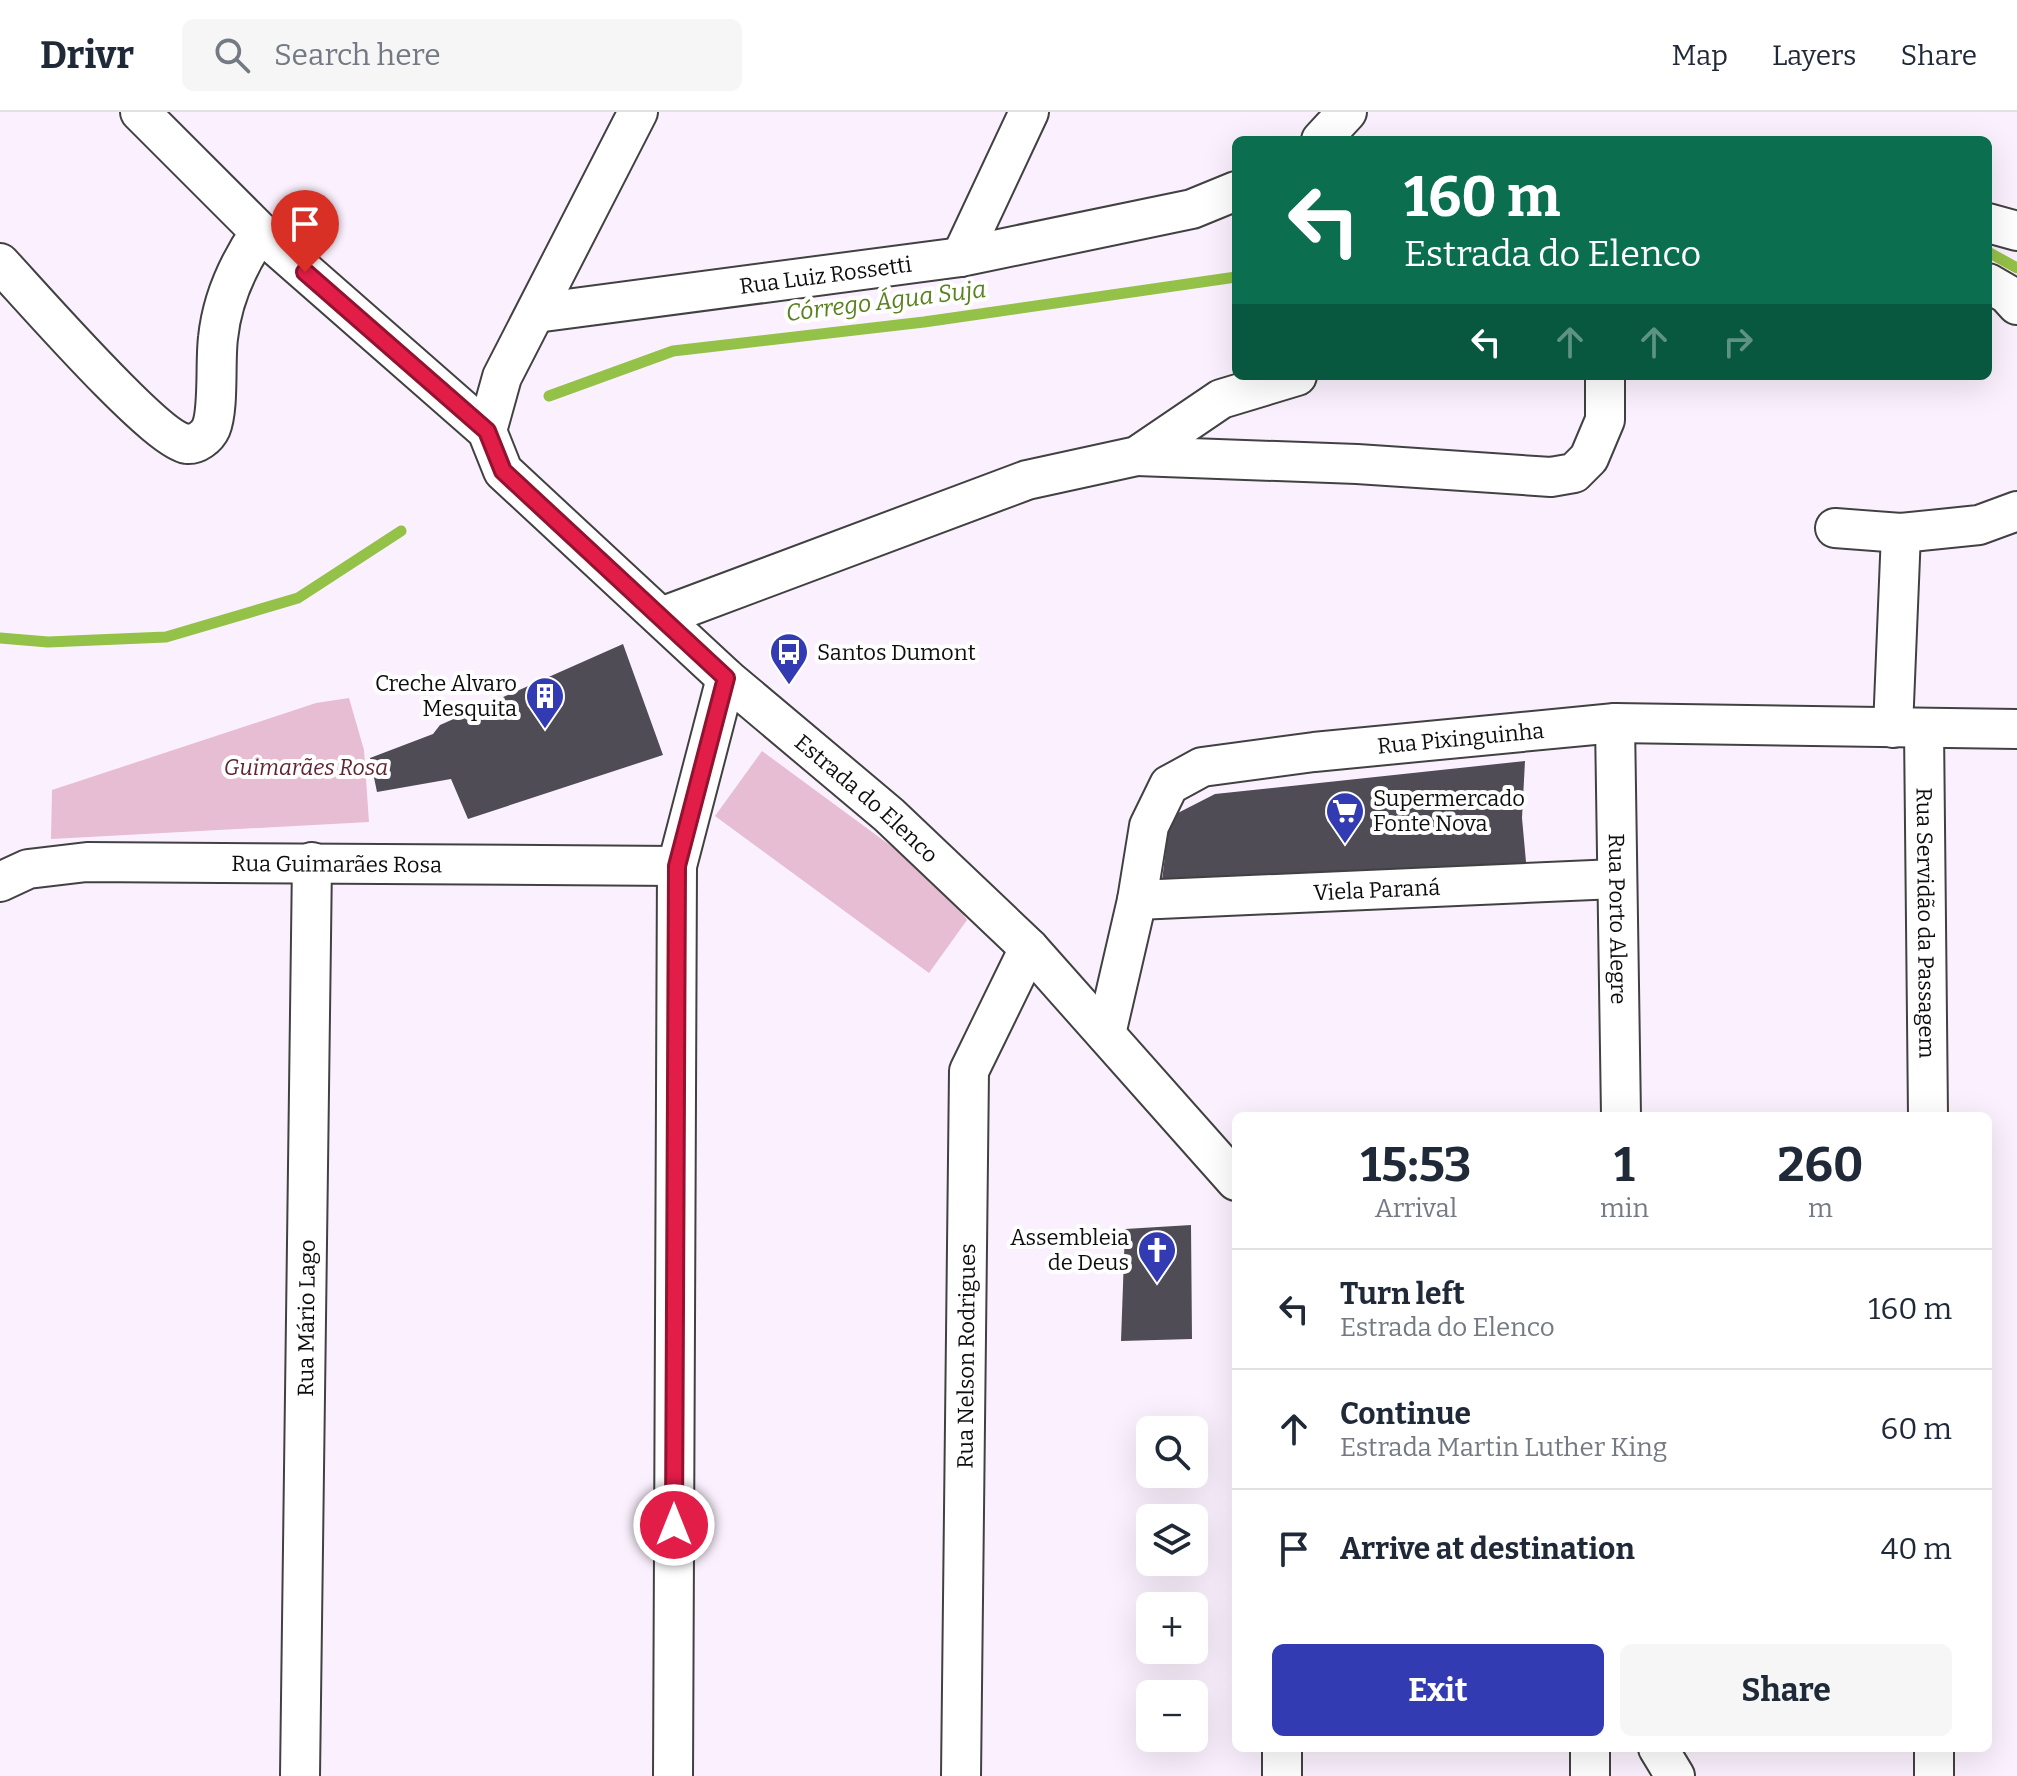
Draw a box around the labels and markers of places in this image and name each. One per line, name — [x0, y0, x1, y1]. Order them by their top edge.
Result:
pin — [271, 190, 339, 272]
bus stop icon: Santos Dumont — [768, 631, 810, 686]
place label: Santos Dumont — [817, 639, 976, 666]
place label: Creche Alvaro Mesquita — [375, 670, 517, 722]
building icon: Creche Alvaro Mesquita — [524, 675, 566, 730]
place label: Supermercado Fonte Nova — [1373, 785, 1525, 837]
supermarket icon: Supermercado Fonte Nova — [1324, 790, 1366, 845]
place label: Assembleia de Deus — [1010, 1224, 1129, 1276]
church icon: Assembleia de Deus — [1136, 1229, 1178, 1284]

